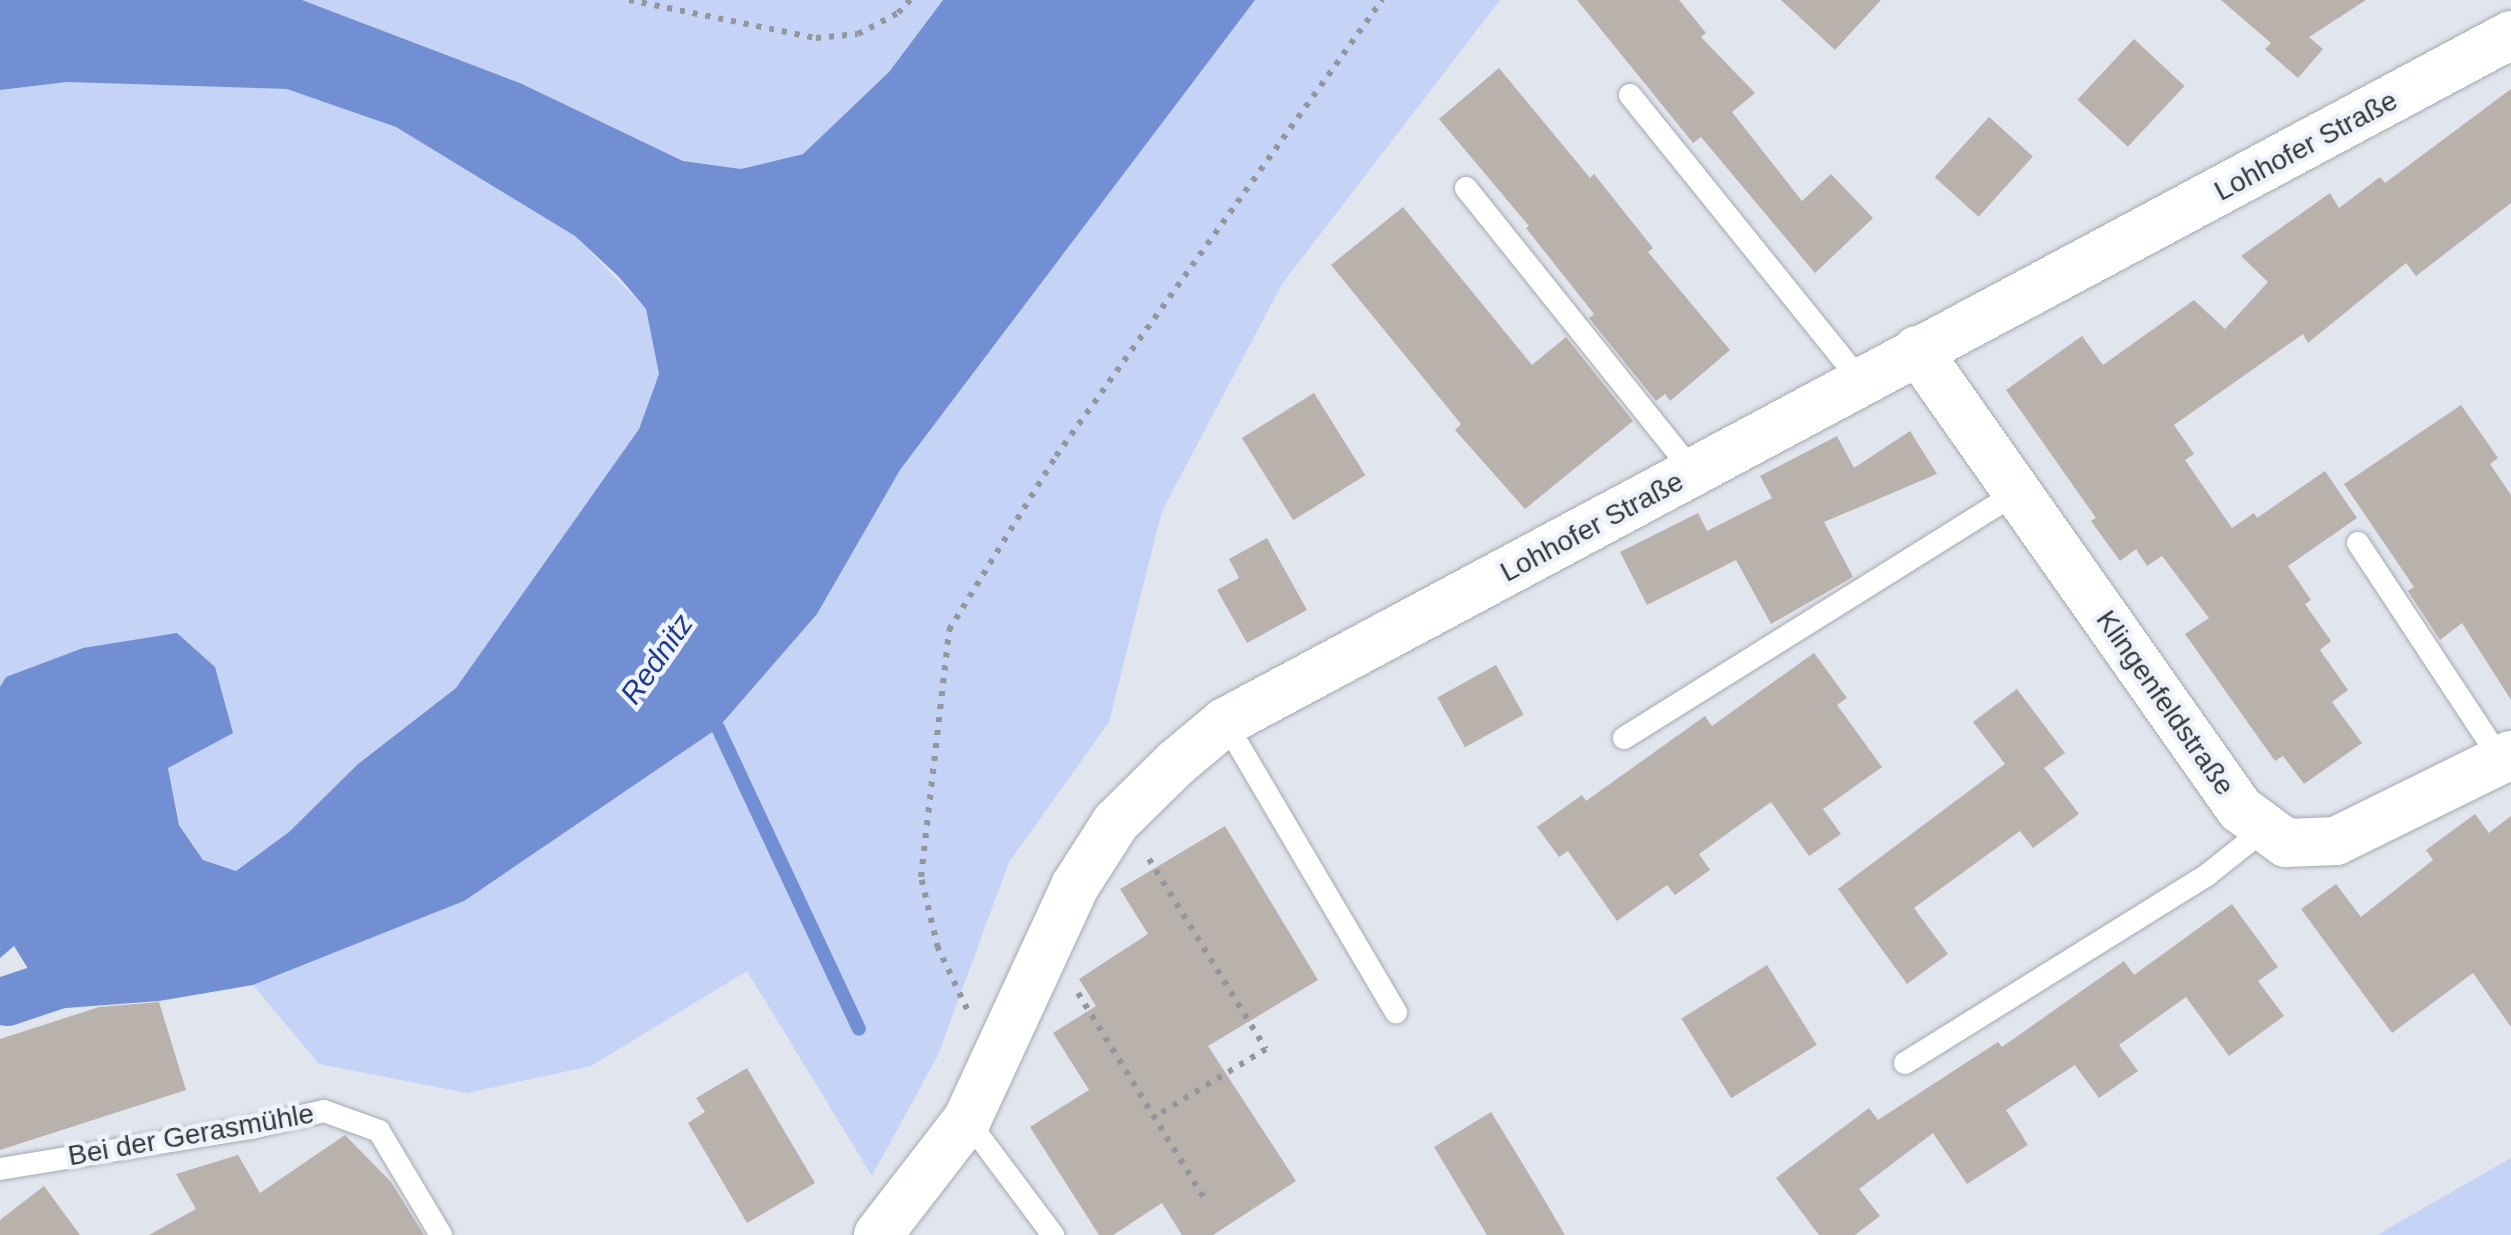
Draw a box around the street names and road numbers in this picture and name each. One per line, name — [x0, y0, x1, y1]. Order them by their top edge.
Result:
street label: Lohhofer Straße — [2209, 84, 2403, 208]
street label: Lohhofer Straße — [1495, 465, 1689, 589]
street label: Klingenfeldstraße — [2089, 604, 2241, 802]
street label: Bei der Gerasmühle — [65, 1097, 317, 1173]

